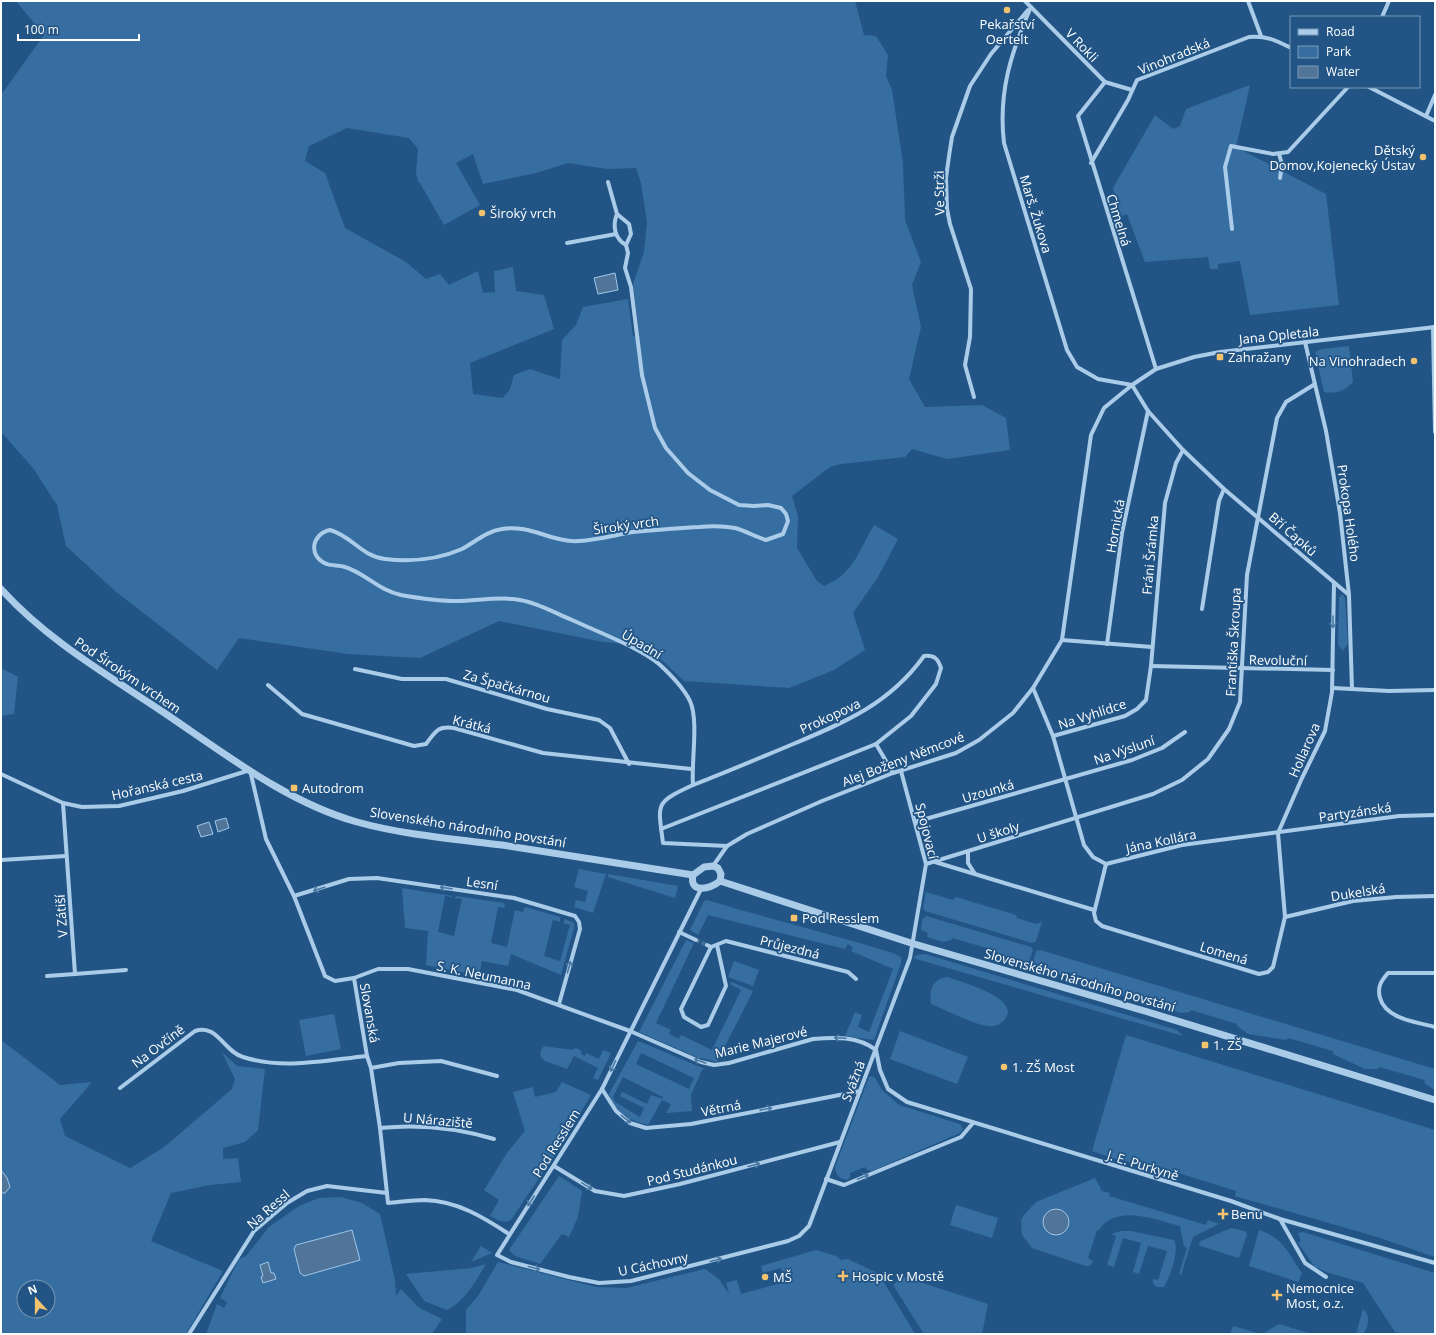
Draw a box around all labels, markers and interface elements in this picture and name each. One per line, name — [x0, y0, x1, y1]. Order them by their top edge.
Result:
marker: Pekařství Oertelt — [1002, 5, 1012, 15]
place label: Pekařství Oertelt — [979, 15, 1035, 48]
scale bar — [18, 16, 139, 42]
legend — [1290, 16, 1420, 88]
text: 100 m — [24, 21, 59, 38]
text: Road — [1326, 23, 1355, 40]
street label: V Rokli — [1062, 24, 1102, 66]
street label: Vinohradská — [1136, 34, 1212, 78]
text: Park — [1326, 43, 1352, 60]
text: Water — [1326, 63, 1360, 80]
place label: Dětský Domov,Kojenecký Ústav — [1269, 141, 1415, 174]
marker: Dětský Domov,Kojenecký Ústav — [1418, 152, 1428, 162]
street label: Ve Strži — [930, 170, 948, 216]
street label: Marš. Žukova — [1016, 173, 1056, 255]
street label: Chmelná — [1103, 192, 1135, 248]
place label: Široký vrch — [490, 204, 556, 222]
marker: Široký vrch — [477, 208, 487, 218]
street label: Jana Opletala — [1236, 322, 1320, 348]
place label: Zahražany — [1228, 348, 1291, 366]
marker: Zahražany — [1215, 352, 1225, 362]
place label: Na Vinohradech — [1309, 352, 1406, 370]
marker: Na Vinohradech — [1409, 356, 1419, 366]
street label: Prokopa Holého — [1333, 463, 1365, 563]
street label: Hornická — [1101, 498, 1129, 554]
street label: Bří Čapků — [1265, 508, 1321, 560]
street label: Široký vrch — [592, 511, 660, 539]
street label: Fráni Šrámka — [1138, 515, 1162, 595]
street label: Františka Škroupa — [1221, 587, 1245, 697]
one-way arrow — [1329, 615, 1337, 628]
street label: Úpadní — [619, 625, 666, 663]
street label: Pod Širokým vrchem — [71, 633, 185, 717]
street label: Revoluční — [1249, 650, 1308, 670]
street label: Za Špačkárnou — [461, 665, 553, 707]
street label: Prokopova — [797, 694, 863, 738]
street label: Na Vyhlídce — [1056, 695, 1128, 733]
street label: Krátká — [451, 711, 493, 737]
street label: Hollarova — [1284, 720, 1324, 780]
street label: Alej Boženy Němcové — [839, 727, 967, 791]
street label: Na Výsluní — [1091, 731, 1158, 769]
street label: Hořanská cesta — [110, 766, 204, 804]
street label: Uzounká — [960, 775, 1016, 807]
place label: Autodrom — [302, 779, 364, 797]
marker: Autodrom — [289, 783, 299, 793]
street label: Partyzánská — [1318, 798, 1392, 826]
street label: Spojovací — [911, 801, 943, 862]
street label: Slovenského národního povstání — [369, 803, 568, 851]
street label: U školy — [975, 817, 1022, 847]
street label: Jána Kollára — [1122, 825, 1198, 858]
street label: Lesní — [465, 872, 500, 894]
street label: Dukelská — [1329, 879, 1387, 905]
one-way arrow — [440, 884, 453, 892]
one-way arrow — [313, 885, 325, 893]
street label: V Zátiší — [50, 893, 71, 938]
place label: Pod Resslem — [802, 909, 879, 927]
marker: Pod Resslem — [789, 913, 799, 923]
street label: Průjezdná — [758, 931, 822, 963]
street label: Lomená — [1198, 937, 1250, 969]
street label: Slovenského národního povstání — [982, 944, 1178, 1016]
street label: S. K. Neumanna — [435, 956, 533, 994]
one-way arrow — [566, 961, 574, 974]
street label: Slovanská — [356, 982, 384, 1044]
street label: Na Ovčíně — [128, 1020, 188, 1072]
street label: Marie Majerové — [713, 1022, 809, 1062]
one-way arrow — [834, 1034, 847, 1042]
place label: 1. ZŠ — [1213, 1036, 1242, 1054]
marker: 1. ZŠ — [1200, 1040, 1210, 1050]
one-way arrow — [693, 1057, 706, 1064]
street label: Svážná — [837, 1058, 869, 1104]
place label: 1. ZŠ Most — [1012, 1058, 1075, 1076]
one-way arrow — [609, 1060, 616, 1072]
marker: 1. ZŠ Most — [999, 1062, 1009, 1072]
street label: Větrná — [700, 1095, 742, 1121]
street label: Pod Resslem — [528, 1105, 584, 1181]
one-way arrow — [759, 1105, 772, 1113]
street label: U Náraziště — [402, 1108, 474, 1132]
one-way arrow — [620, 1115, 631, 1123]
street label: J. E. Purkyně — [1103, 1145, 1181, 1184]
street label: Pod Studánkou — [645, 1150, 739, 1190]
one-way arrow — [747, 1161, 760, 1168]
one-way arrow — [856, 1172, 868, 1180]
one-way arrow — [581, 1183, 593, 1191]
street label: Na Ressl — [243, 1185, 293, 1233]
one-way arrow — [527, 1195, 535, 1206]
place label: Benu — [1231, 1205, 1263, 1223]
marker: Benu — [1218, 1209, 1228, 1219]
street label: U Cáchovny — [616, 1248, 690, 1280]
one-way arrow — [709, 1256, 722, 1263]
one-way arrow — [527, 1265, 540, 1272]
place label: Hospic v Mostě — [852, 1267, 944, 1285]
place label: MŠ — [773, 1268, 792, 1286]
marker: Hospic v Mostě — [837, 1270, 849, 1282]
marker: MŠ — [760, 1272, 770, 1282]
north arrow — [16, 1279, 56, 1319]
place label: Nemocnice Most, o.z. — [1286, 1279, 1354, 1312]
text: N — [25, 1281, 39, 1298]
marker: Nemocnice Most, o.z. — [1271, 1289, 1283, 1301]

